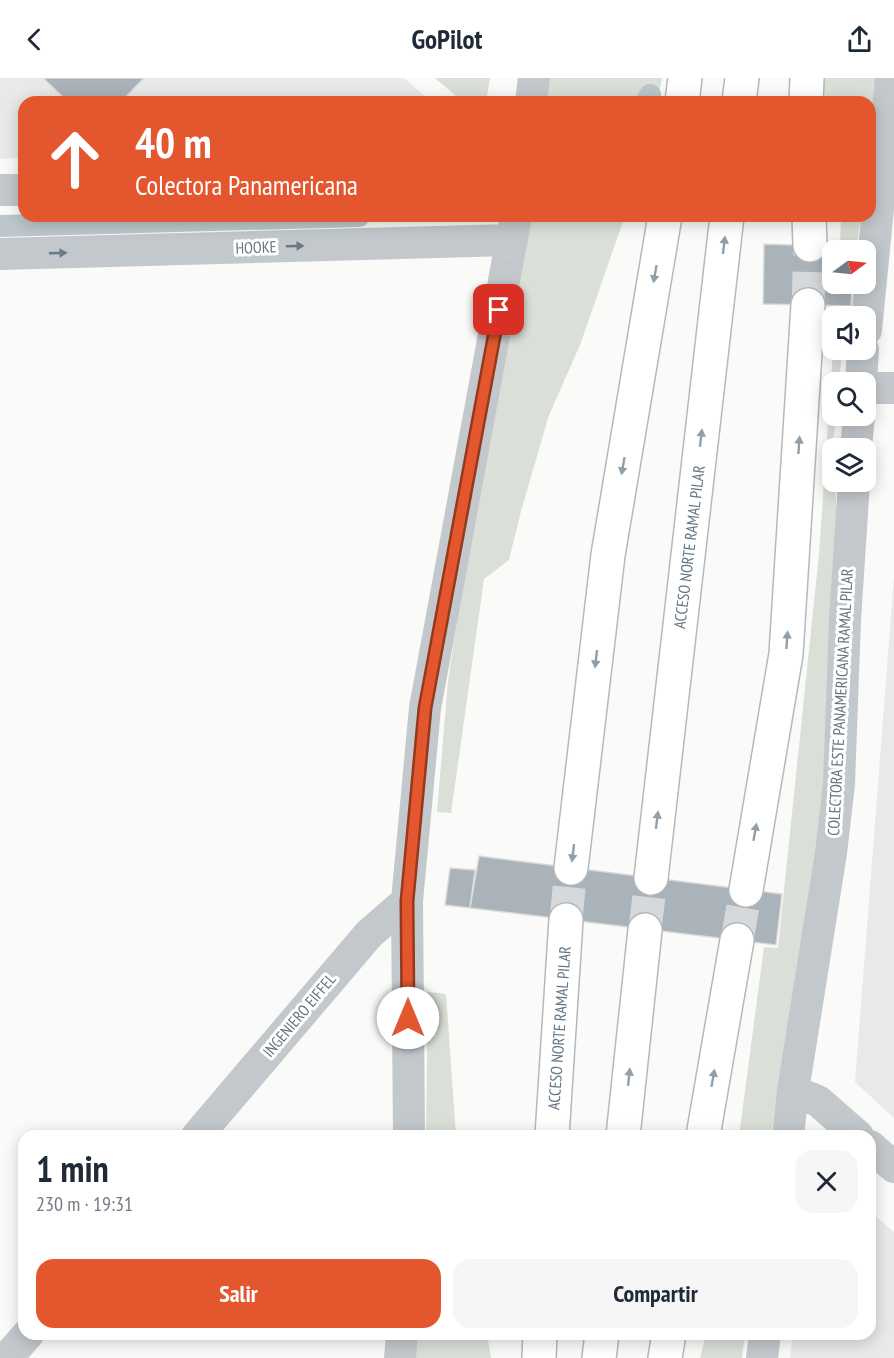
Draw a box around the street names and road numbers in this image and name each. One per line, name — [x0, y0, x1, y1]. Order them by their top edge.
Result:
street label: HOOKE — [235, 236, 277, 258]
street label: ACCESO NORTE RAMAL PILAR — [669, 464, 709, 630]
street label: COLECTORA ESTE PANAMERICANA RAMAL PILAR — [823, 568, 857, 836]
street label: ACCESO NORTE RAMAL PILAR — [543, 945, 575, 1111]
street label: INGENIERO EIFFEL — [258, 969, 340, 1061]

